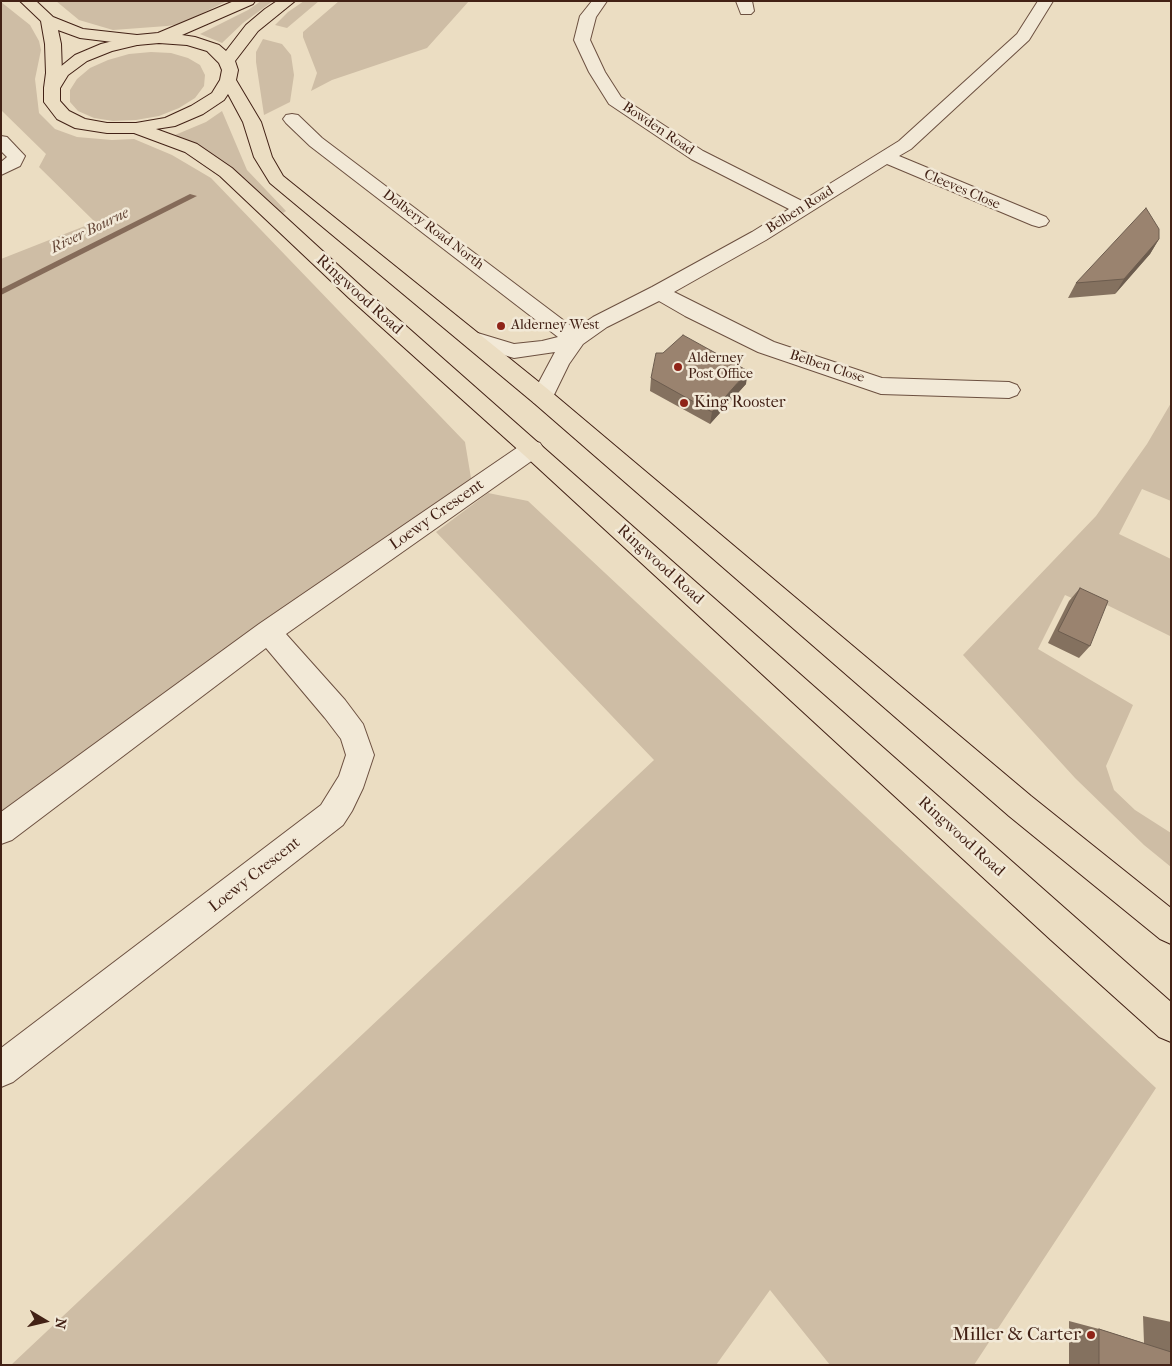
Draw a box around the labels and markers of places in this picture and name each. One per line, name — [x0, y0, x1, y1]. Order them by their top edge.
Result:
place label: Alderney West — [511, 318, 599, 334]
marker: Alderney West — [495, 320, 507, 332]
place label: Alderney Post Office — [688, 351, 753, 384]
marker: Alderney Post Office — [672, 361, 684, 373]
place label: King Rooster — [694, 393, 786, 413]
marker: King Rooster — [678, 397, 690, 409]
place label: Miller & Carter — [952, 1324, 1081, 1346]
marker: Miller & Carter — [1085, 1329, 1097, 1341]

